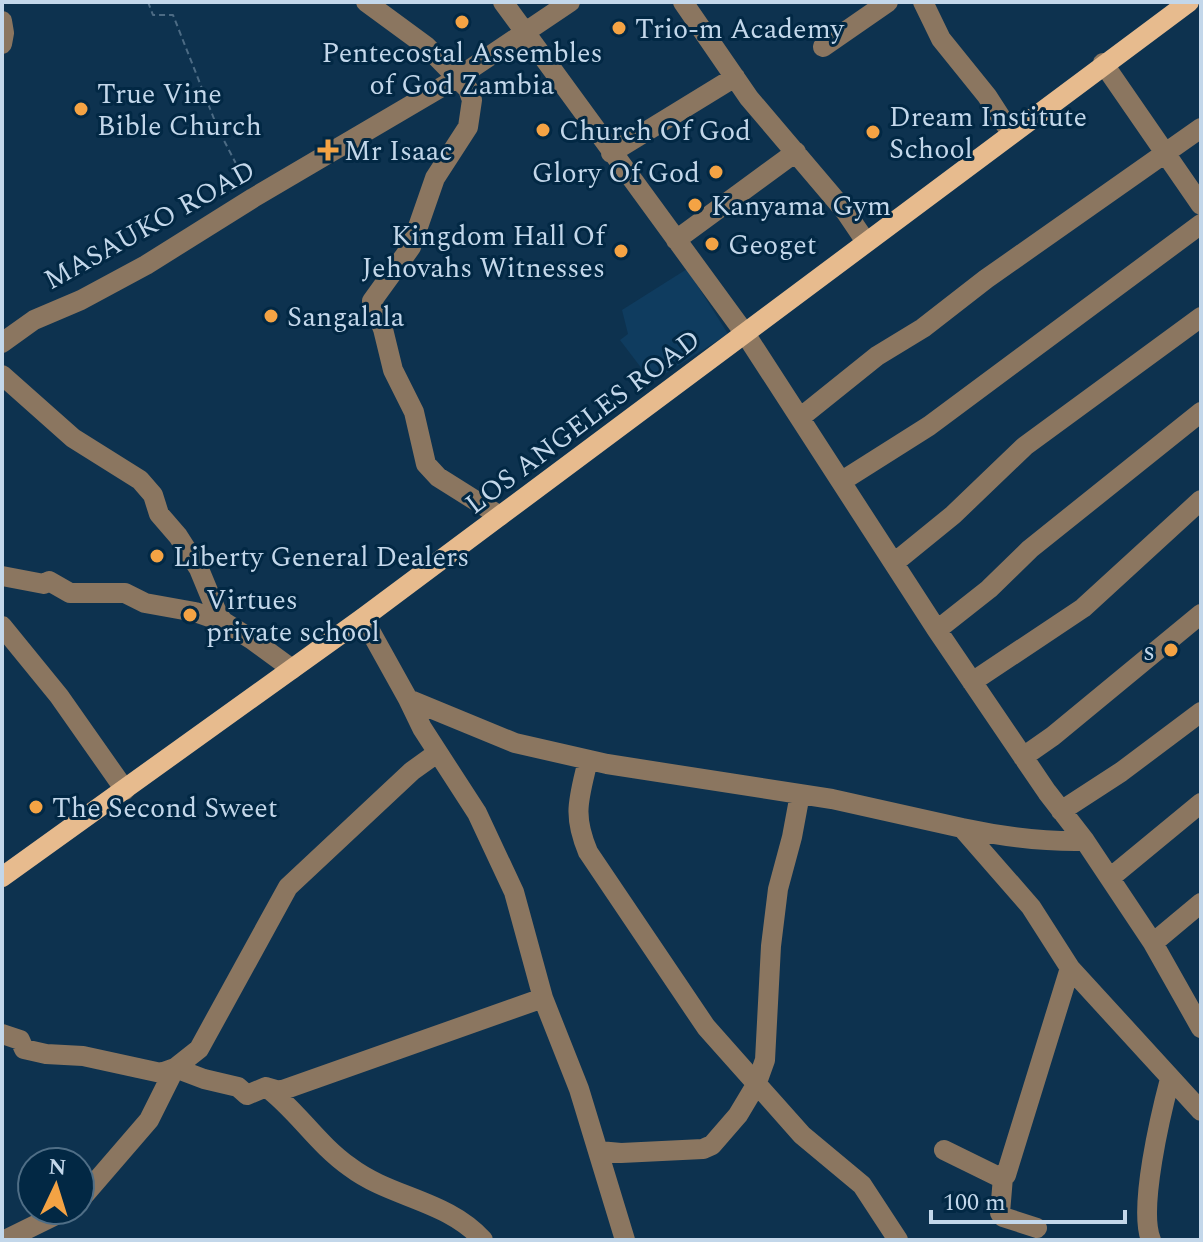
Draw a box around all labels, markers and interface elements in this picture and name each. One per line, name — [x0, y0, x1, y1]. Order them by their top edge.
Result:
place label: Trio-m Academy — [635, 8, 845, 51]
marker: Pentecostal Assembles of God Zambia — [453, 13, 471, 31]
marker: Trio-m Academy — [610, 19, 628, 37]
place label: Pentecostal Assembles of God Zambia — [321, 32, 603, 107]
place label: True Vine Bible Church — [97, 73, 262, 148]
place label: Dream Institute School — [889, 96, 1087, 171]
marker: True Vine Bible Church — [72, 100, 90, 118]
place label: Church Of God — [559, 110, 751, 153]
marker: Church Of God — [534, 121, 552, 139]
marker: Dream Institute School — [864, 123, 882, 141]
place label: Mr Isaac — [344, 130, 453, 173]
marker: Mr Isaac — [319, 141, 337, 159]
street label: MASAUKO ROAD — [36, 149, 264, 301]
place label: Glory Of God — [532, 152, 700, 195]
marker: Glory Of God — [707, 163, 725, 181]
place label: Kanyama Gym — [711, 185, 891, 228]
marker: Kanyama Gym — [686, 196, 704, 214]
place label: Kingdom Hall Of Jehovahs Witnesses — [362, 215, 607, 290]
place label: Geoget — [728, 224, 817, 267]
marker: Geoget — [703, 235, 721, 253]
marker: Kingdom Hall Of Jehovahs Witnesses — [612, 242, 630, 260]
place label: Sangalala — [287, 296, 405, 339]
marker: Sangalala — [262, 307, 280, 325]
street label: LOS ANGELES ROAD — [456, 319, 710, 525]
place label: Liberty General Dealers — [173, 536, 469, 579]
marker: Liberty General Dealers — [148, 547, 166, 565]
place label: Virtues private school — [206, 579, 380, 654]
marker: Virtues private school — [181, 606, 199, 624]
place label: s — [1143, 630, 1155, 673]
marker: s — [1162, 641, 1180, 659]
place label: The Second Sweet — [52, 787, 278, 830]
marker: The Second Sweet — [27, 798, 45, 816]
north arrow — [16, 1146, 96, 1226]
text: N — [47, 1150, 67, 1185]
scale bar — [931, 1174, 1125, 1224]
text: 100 m — [943, 1185, 1006, 1221]

